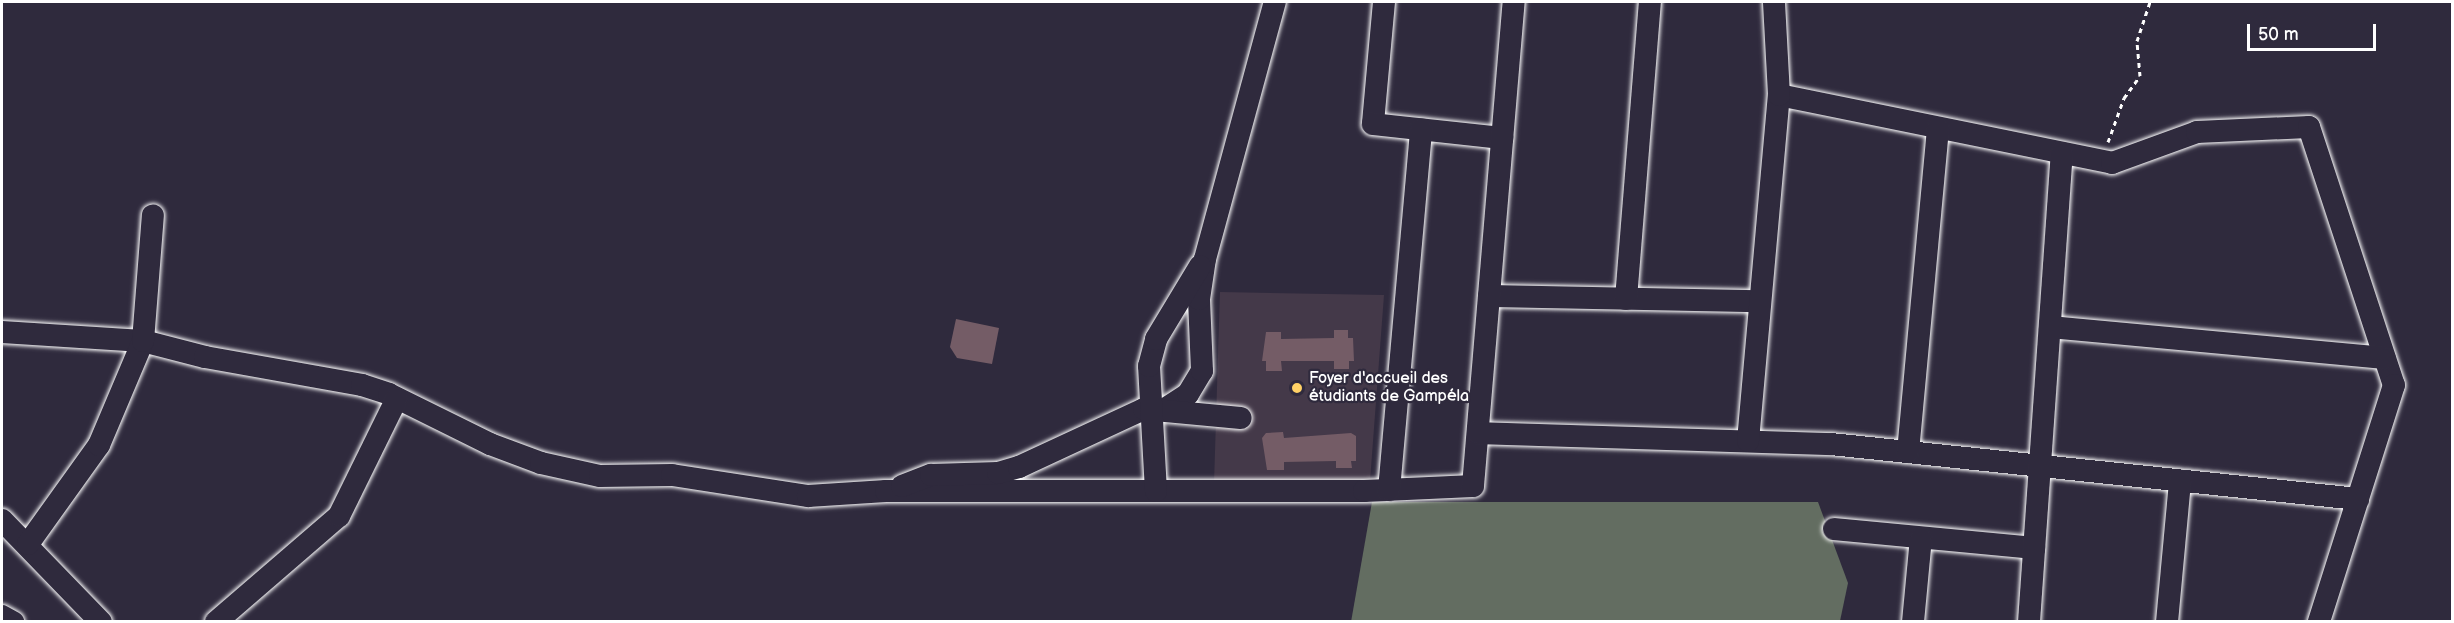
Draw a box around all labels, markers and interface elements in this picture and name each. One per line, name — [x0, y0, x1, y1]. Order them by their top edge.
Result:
scale bar — [2250, 12, 2379, 50]
text: 50 m — [2258, 24, 2299, 45]
place label: Foyer d'accueil des étudiants de Gampéla — [1309, 369, 1469, 407]
marker: Foyer d'accueil des étudiants de Gampéla — [1290, 381, 1304, 395]

